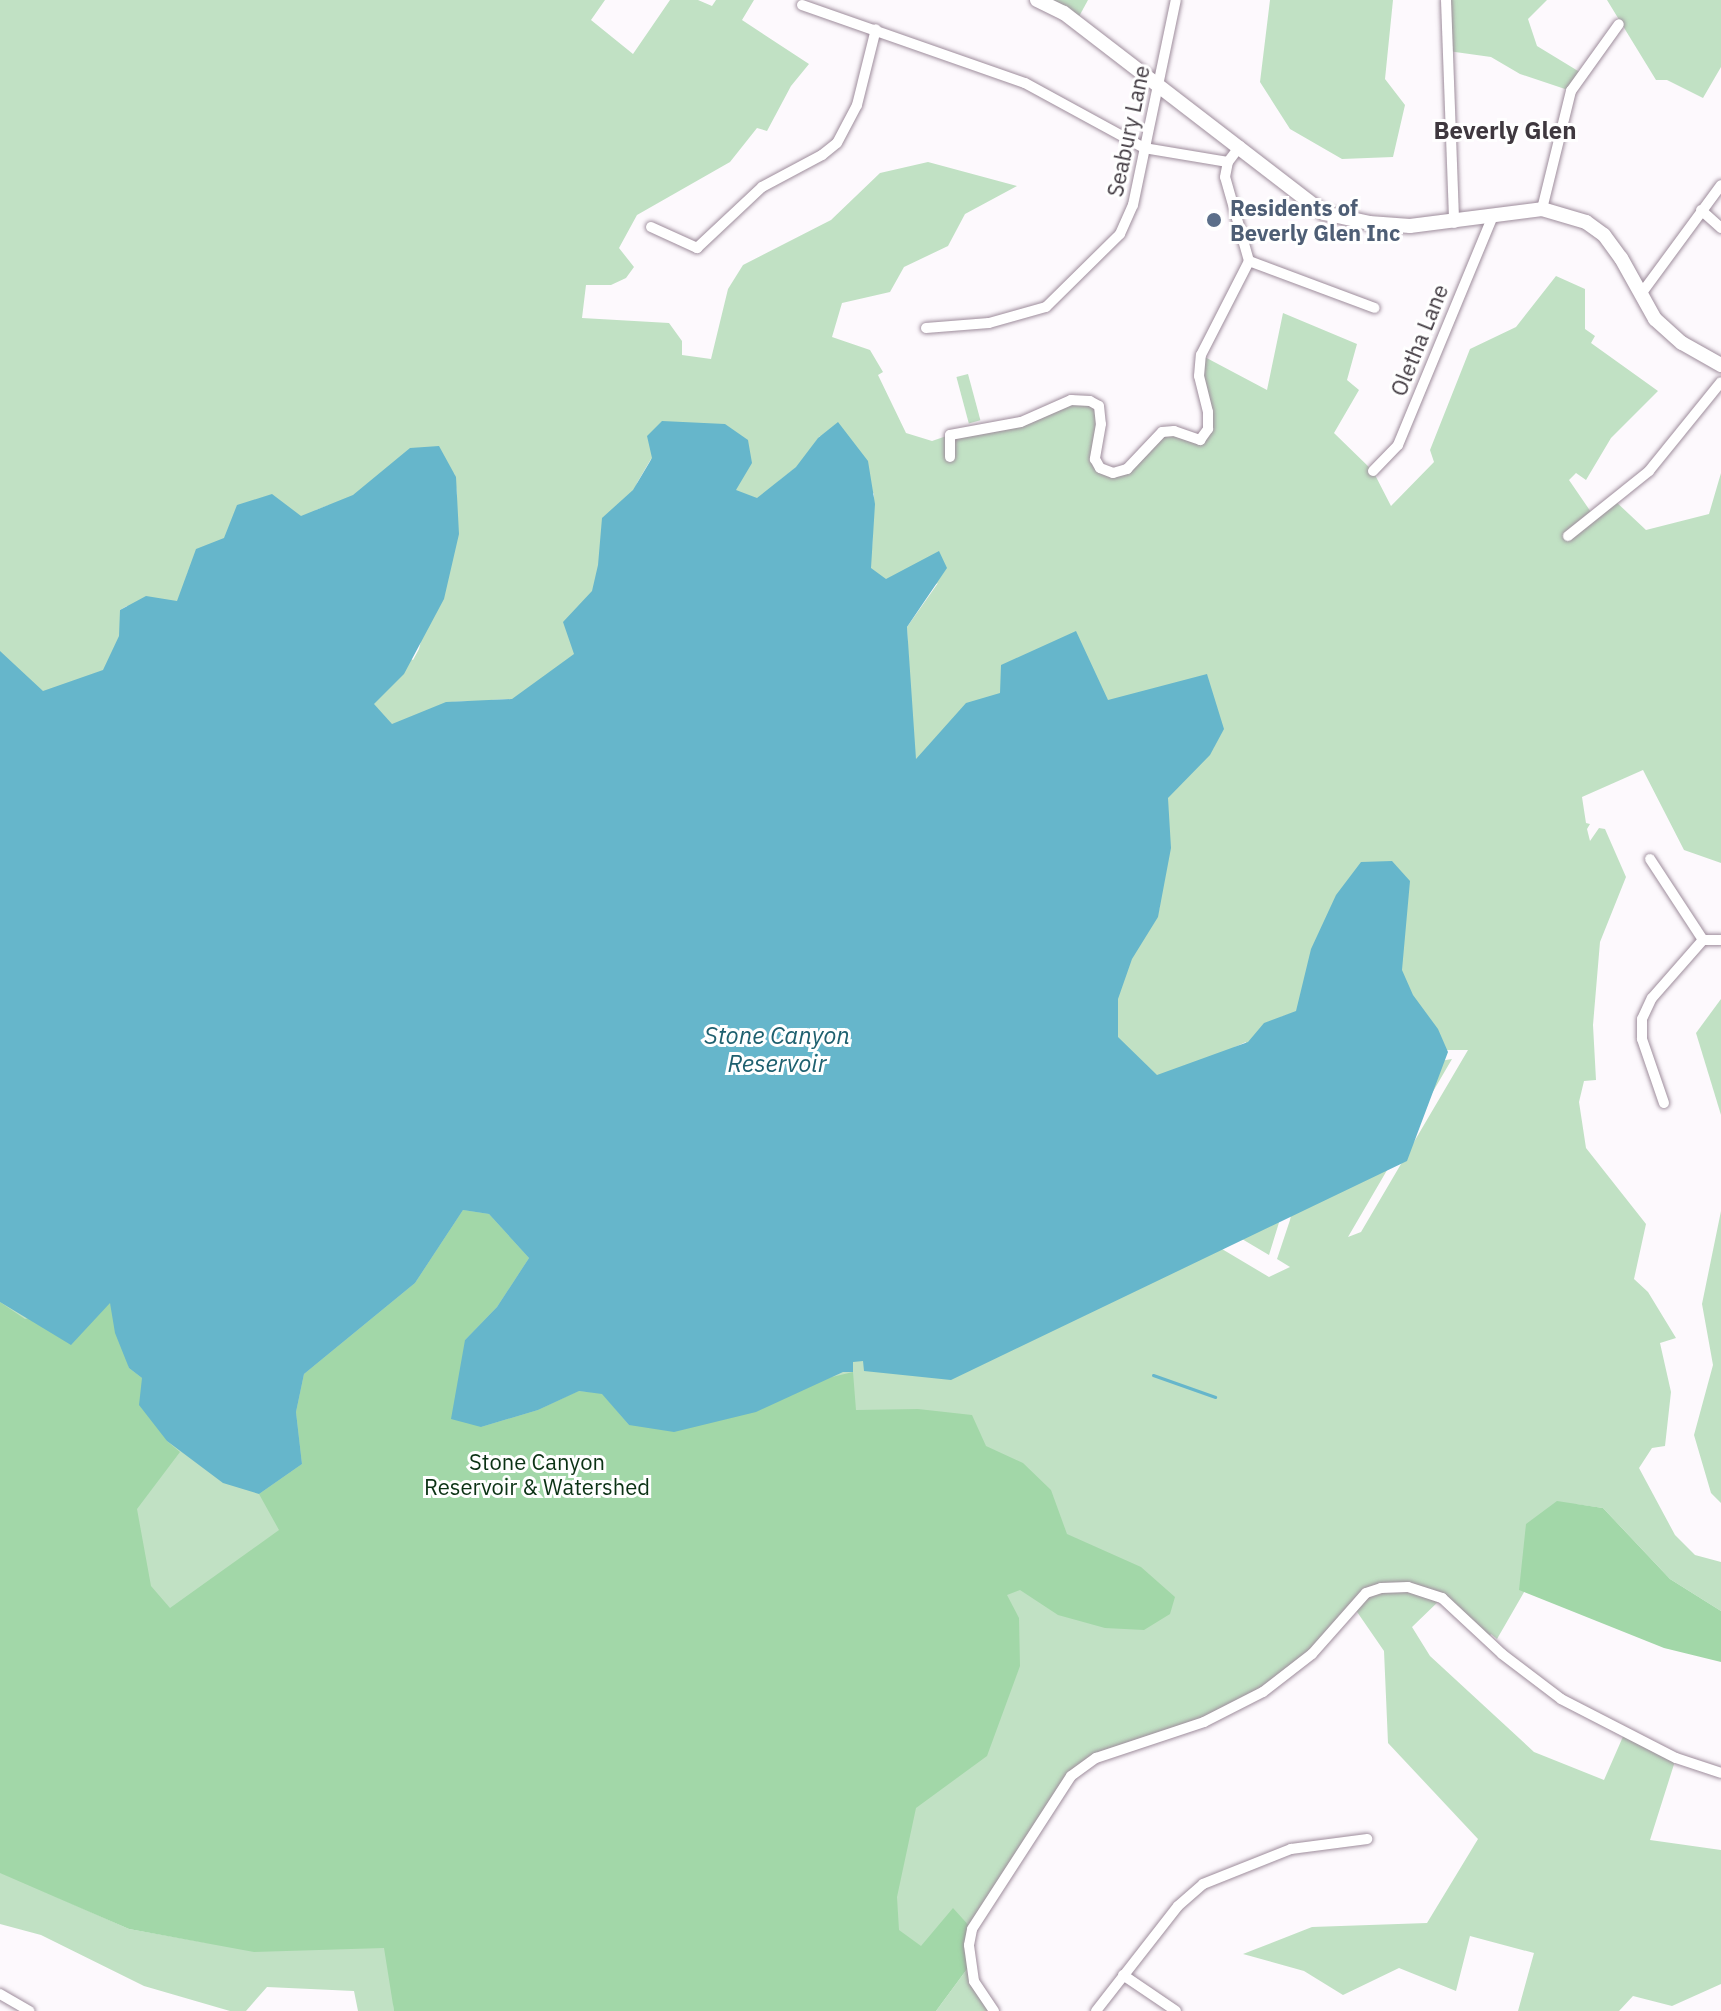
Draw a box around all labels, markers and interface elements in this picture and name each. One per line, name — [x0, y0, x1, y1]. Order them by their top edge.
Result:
street label: Seabury Lane — [1101, 63, 1155, 199]
district label: Beverly Glen — [1433, 117, 1577, 145]
place label: Residents of Beverly Glen Inc — [1230, 194, 1400, 246]
marker: Residents of Beverly Glen Inc — [1205, 211, 1223, 229]
street label: Oletha Lane — [1385, 280, 1453, 400]
water label: Stone Canyon Reservoir — [704, 1022, 850, 1078]
park label: Stone Canyon Reservoir & Watershed — [424, 1448, 650, 1500]

